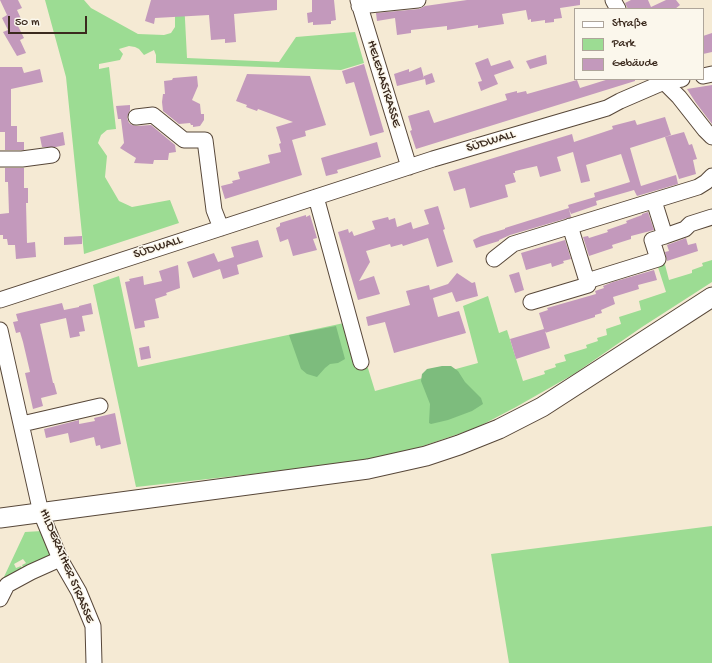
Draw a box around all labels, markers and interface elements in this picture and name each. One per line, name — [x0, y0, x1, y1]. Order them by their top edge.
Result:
scale bar — [10, 8, 89, 34]
legend — [574, 8, 704, 80]
text: 50 m — [15, 16, 40, 30]
text: Straße — [612, 17, 647, 31]
text: Park — [612, 37, 635, 51]
street label: HELENASTRASSE — [362, 39, 404, 129]
text: Gebäude — [612, 57, 658, 71]
street label: SÜDWALL — [465, 127, 517, 157]
street label: SÜDWALL — [132, 233, 184, 263]
street label: HILDERATHER STRASSE — [35, 507, 97, 625]

